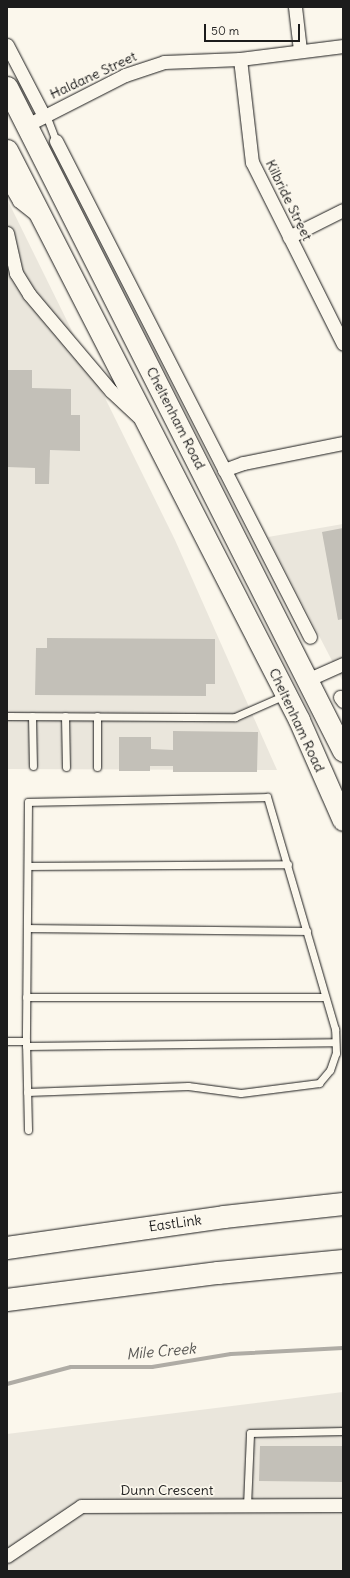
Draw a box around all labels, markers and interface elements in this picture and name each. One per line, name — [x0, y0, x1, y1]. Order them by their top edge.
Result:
scale bar — [206, 16, 302, 42]
text: 50 m — [211, 23, 239, 38]
street label: Haldane Street — [47, 48, 139, 102]
street label: Kilbride Street — [262, 157, 316, 243]
street label: Cheltenham Road — [143, 364, 209, 472]
street label: Cheltenham Road — [266, 665, 328, 775]
street label: EastLink — [148, 1211, 202, 1235]
water label: Mile Creek — [125, 1339, 197, 1363]
street label: Dunn Crescent — [120, 1482, 214, 1498]

